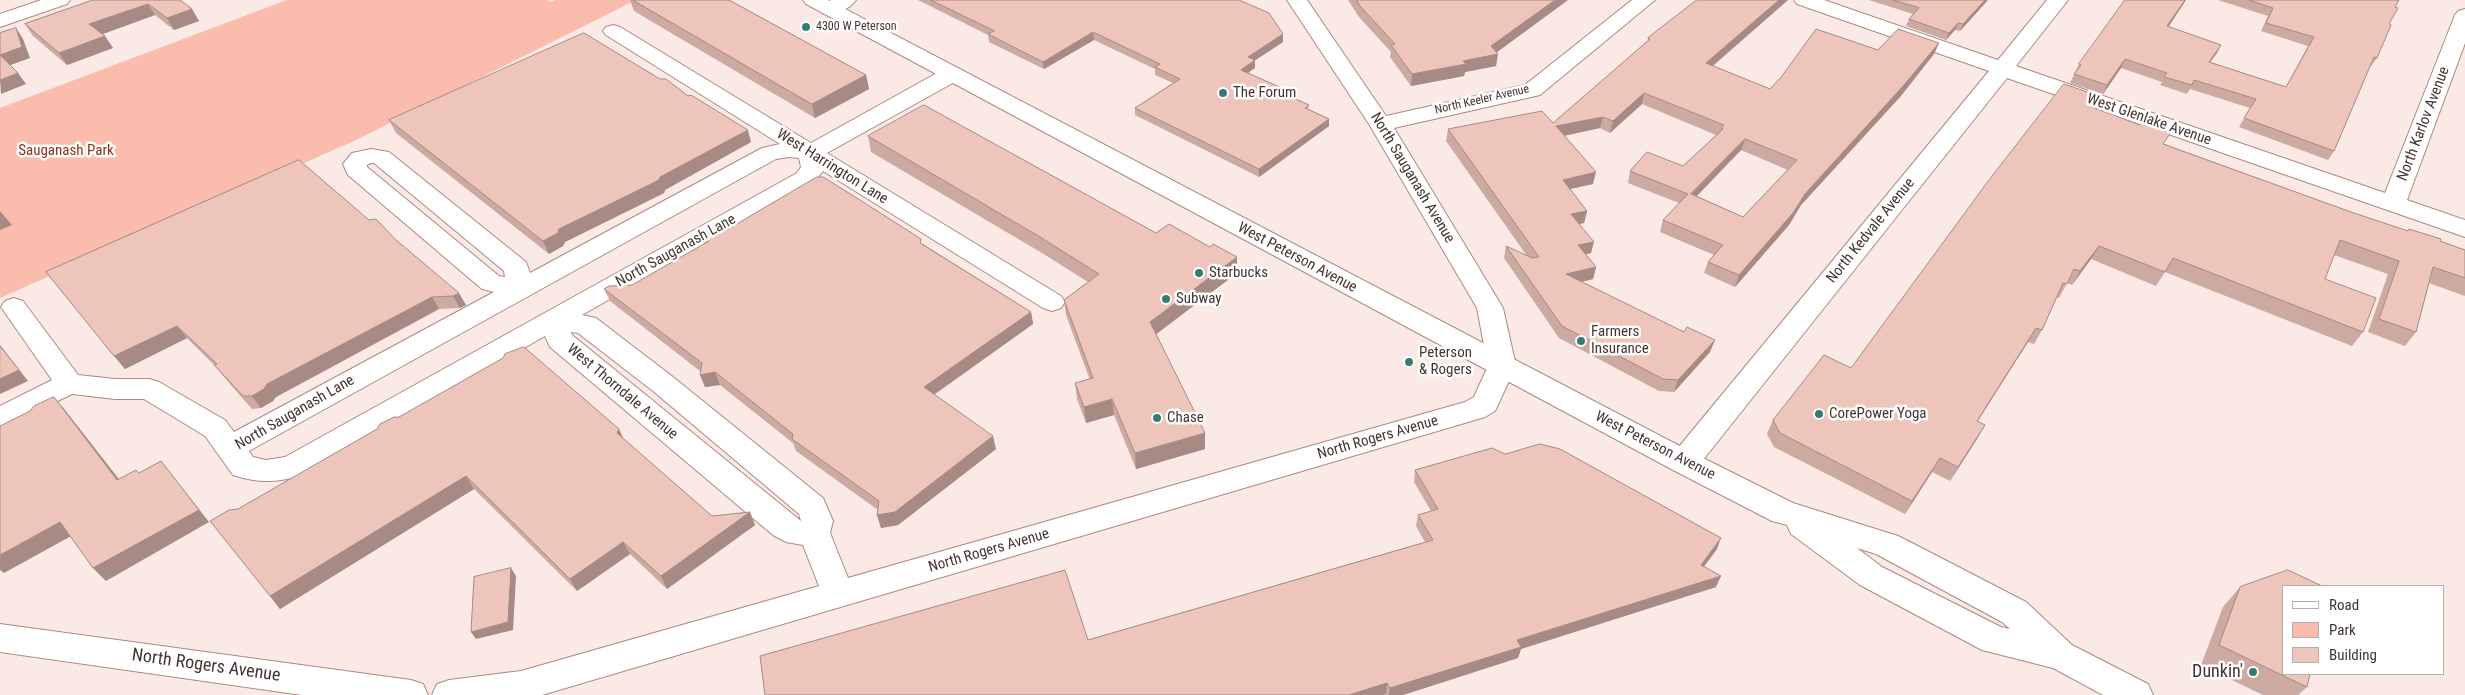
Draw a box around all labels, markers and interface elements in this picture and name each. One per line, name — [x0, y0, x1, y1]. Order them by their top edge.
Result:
place label: 4300 W Peterson — [816, 20, 897, 34]
marker: 4300 W Peterson — [800, 21, 812, 33]
street label: North Karlov Avenue — [2394, 64, 2454, 184]
street label: North Keeler Avenue — [1433, 82, 1531, 118]
place label: The Forum — [1233, 84, 1296, 102]
marker: The Forum — [1217, 87, 1229, 99]
street label: West Glenlake Avenue — [2084, 90, 2214, 150]
street label: North Sauganash Avenue — [1366, 110, 1458, 246]
street label: West Harrington Lane — [773, 125, 891, 209]
park label: Sauganash Park — [18, 142, 114, 160]
street label: North Kedvale Avenue — [1823, 175, 1919, 287]
street label: North Sauganash Lane — [613, 211, 739, 291]
street label: West Peterson Avenue — [1234, 219, 1360, 297]
place label: Starbucks — [1209, 264, 1268, 282]
marker: Starbucks — [1193, 267, 1205, 279]
place label: Subway — [1176, 290, 1221, 308]
marker: Subway — [1160, 293, 1172, 305]
place label: Farmers Insurance — [1591, 323, 1649, 358]
marker: Farmers Insurance — [1575, 335, 1587, 347]
street label: West Thorndale Avenue — [563, 340, 681, 444]
place label: Peterson & Rogers — [1419, 344, 1472, 379]
marker: Peterson & Rogers — [1403, 356, 1415, 368]
street label: North Sauganash Lane — [232, 372, 358, 454]
place label: CorePower Yoga — [1829, 405, 1927, 423]
street label: West Peterson Avenue — [1592, 408, 1718, 484]
marker: CorePower Yoga — [1813, 408, 1825, 420]
place label: Chase — [1167, 409, 1204, 427]
marker: Chase — [1151, 412, 1163, 424]
street label: North Rogers Avenue — [1316, 412, 1440, 464]
street label: North Rogers Avenue — [927, 525, 1051, 577]
legend — [2282, 585, 2445, 675]
text: Road — [2329, 596, 2359, 614]
text: Park — [2329, 621, 2356, 639]
street label: North Rogers Avenue — [130, 645, 282, 687]
text: Building — [2329, 646, 2377, 664]
place label: Dunkin' — [2192, 661, 2243, 683]
marker: Dunkin' — [2247, 666, 2259, 678]

